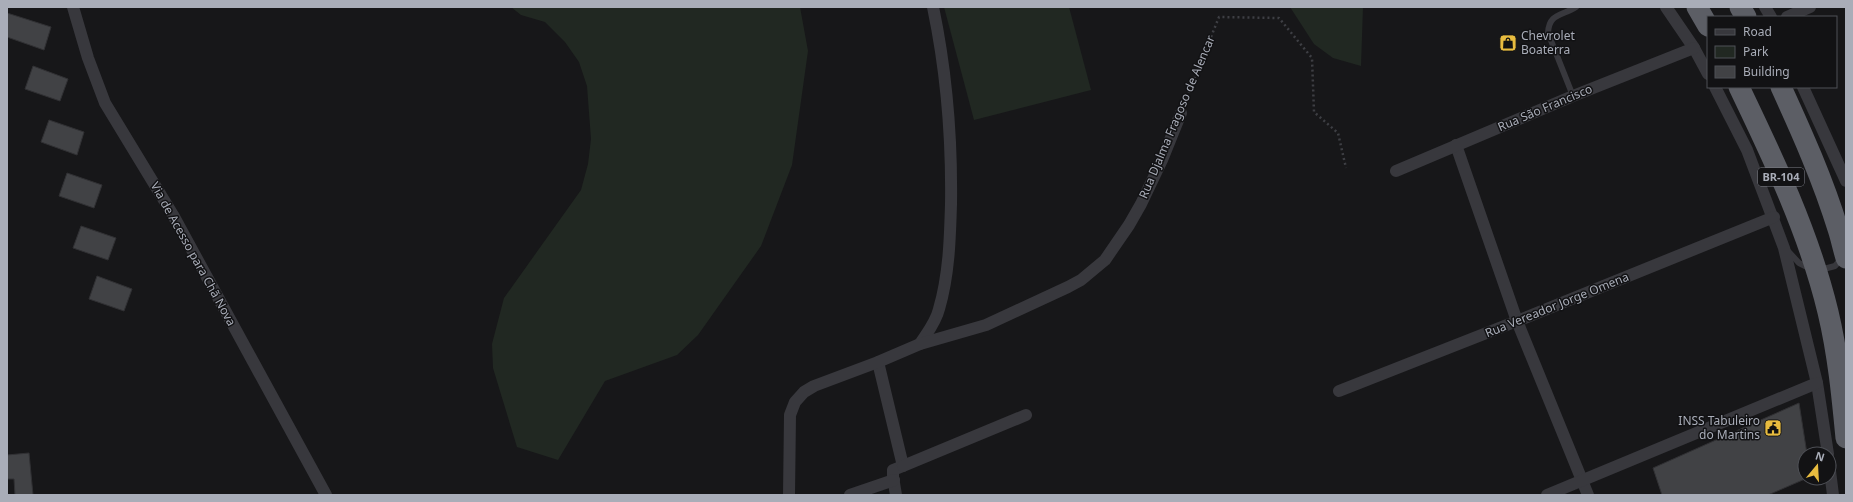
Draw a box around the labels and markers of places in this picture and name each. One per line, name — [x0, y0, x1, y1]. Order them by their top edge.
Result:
place label: Chevrolet Boaterra — [1521, 27, 1575, 58]
shop icon: Chevrolet Boaterra — [1498, 33, 1518, 53]
place label: INSS Tabuleiro do Martins — [1678, 412, 1760, 443]
public building icon: INSS Tabuleiro do Martins — [1763, 418, 1783, 438]

